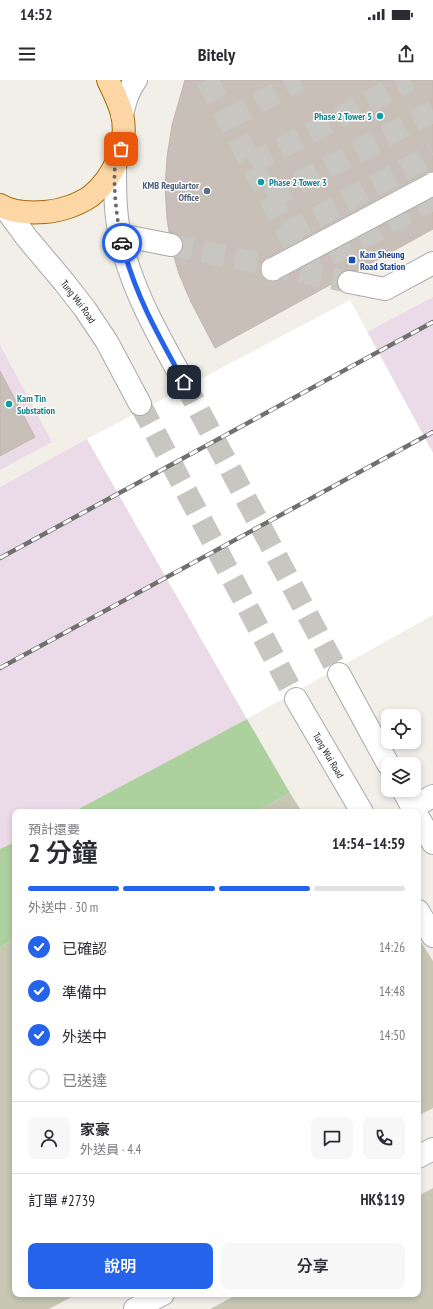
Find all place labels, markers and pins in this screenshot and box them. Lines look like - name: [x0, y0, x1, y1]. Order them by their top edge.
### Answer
- place label: Phase 2 Tower 5: [314, 110, 372, 123]
- marker: Phase 2 Tower 5: [375, 111, 385, 121]
- pin: [104, 132, 138, 166]
- place label: Phase 2 Tower 3: [269, 176, 327, 189]
- marker: Phase 2 Tower 3: [256, 177, 266, 187]
- place label: KMB Regulartor Office: [142, 179, 199, 204]
- marker: KMB Regulartor Office: [202, 186, 212, 196]
- place label: Kam Sheung Road Station: [360, 248, 406, 273]
- marker: Kam Sheung Road Station: [347, 255, 357, 265]
- pin: [167, 365, 201, 399]
- place label: Kam Tin Substation: [17, 392, 55, 417]
- marker: Kam Tin Substation: [4, 399, 14, 409]

